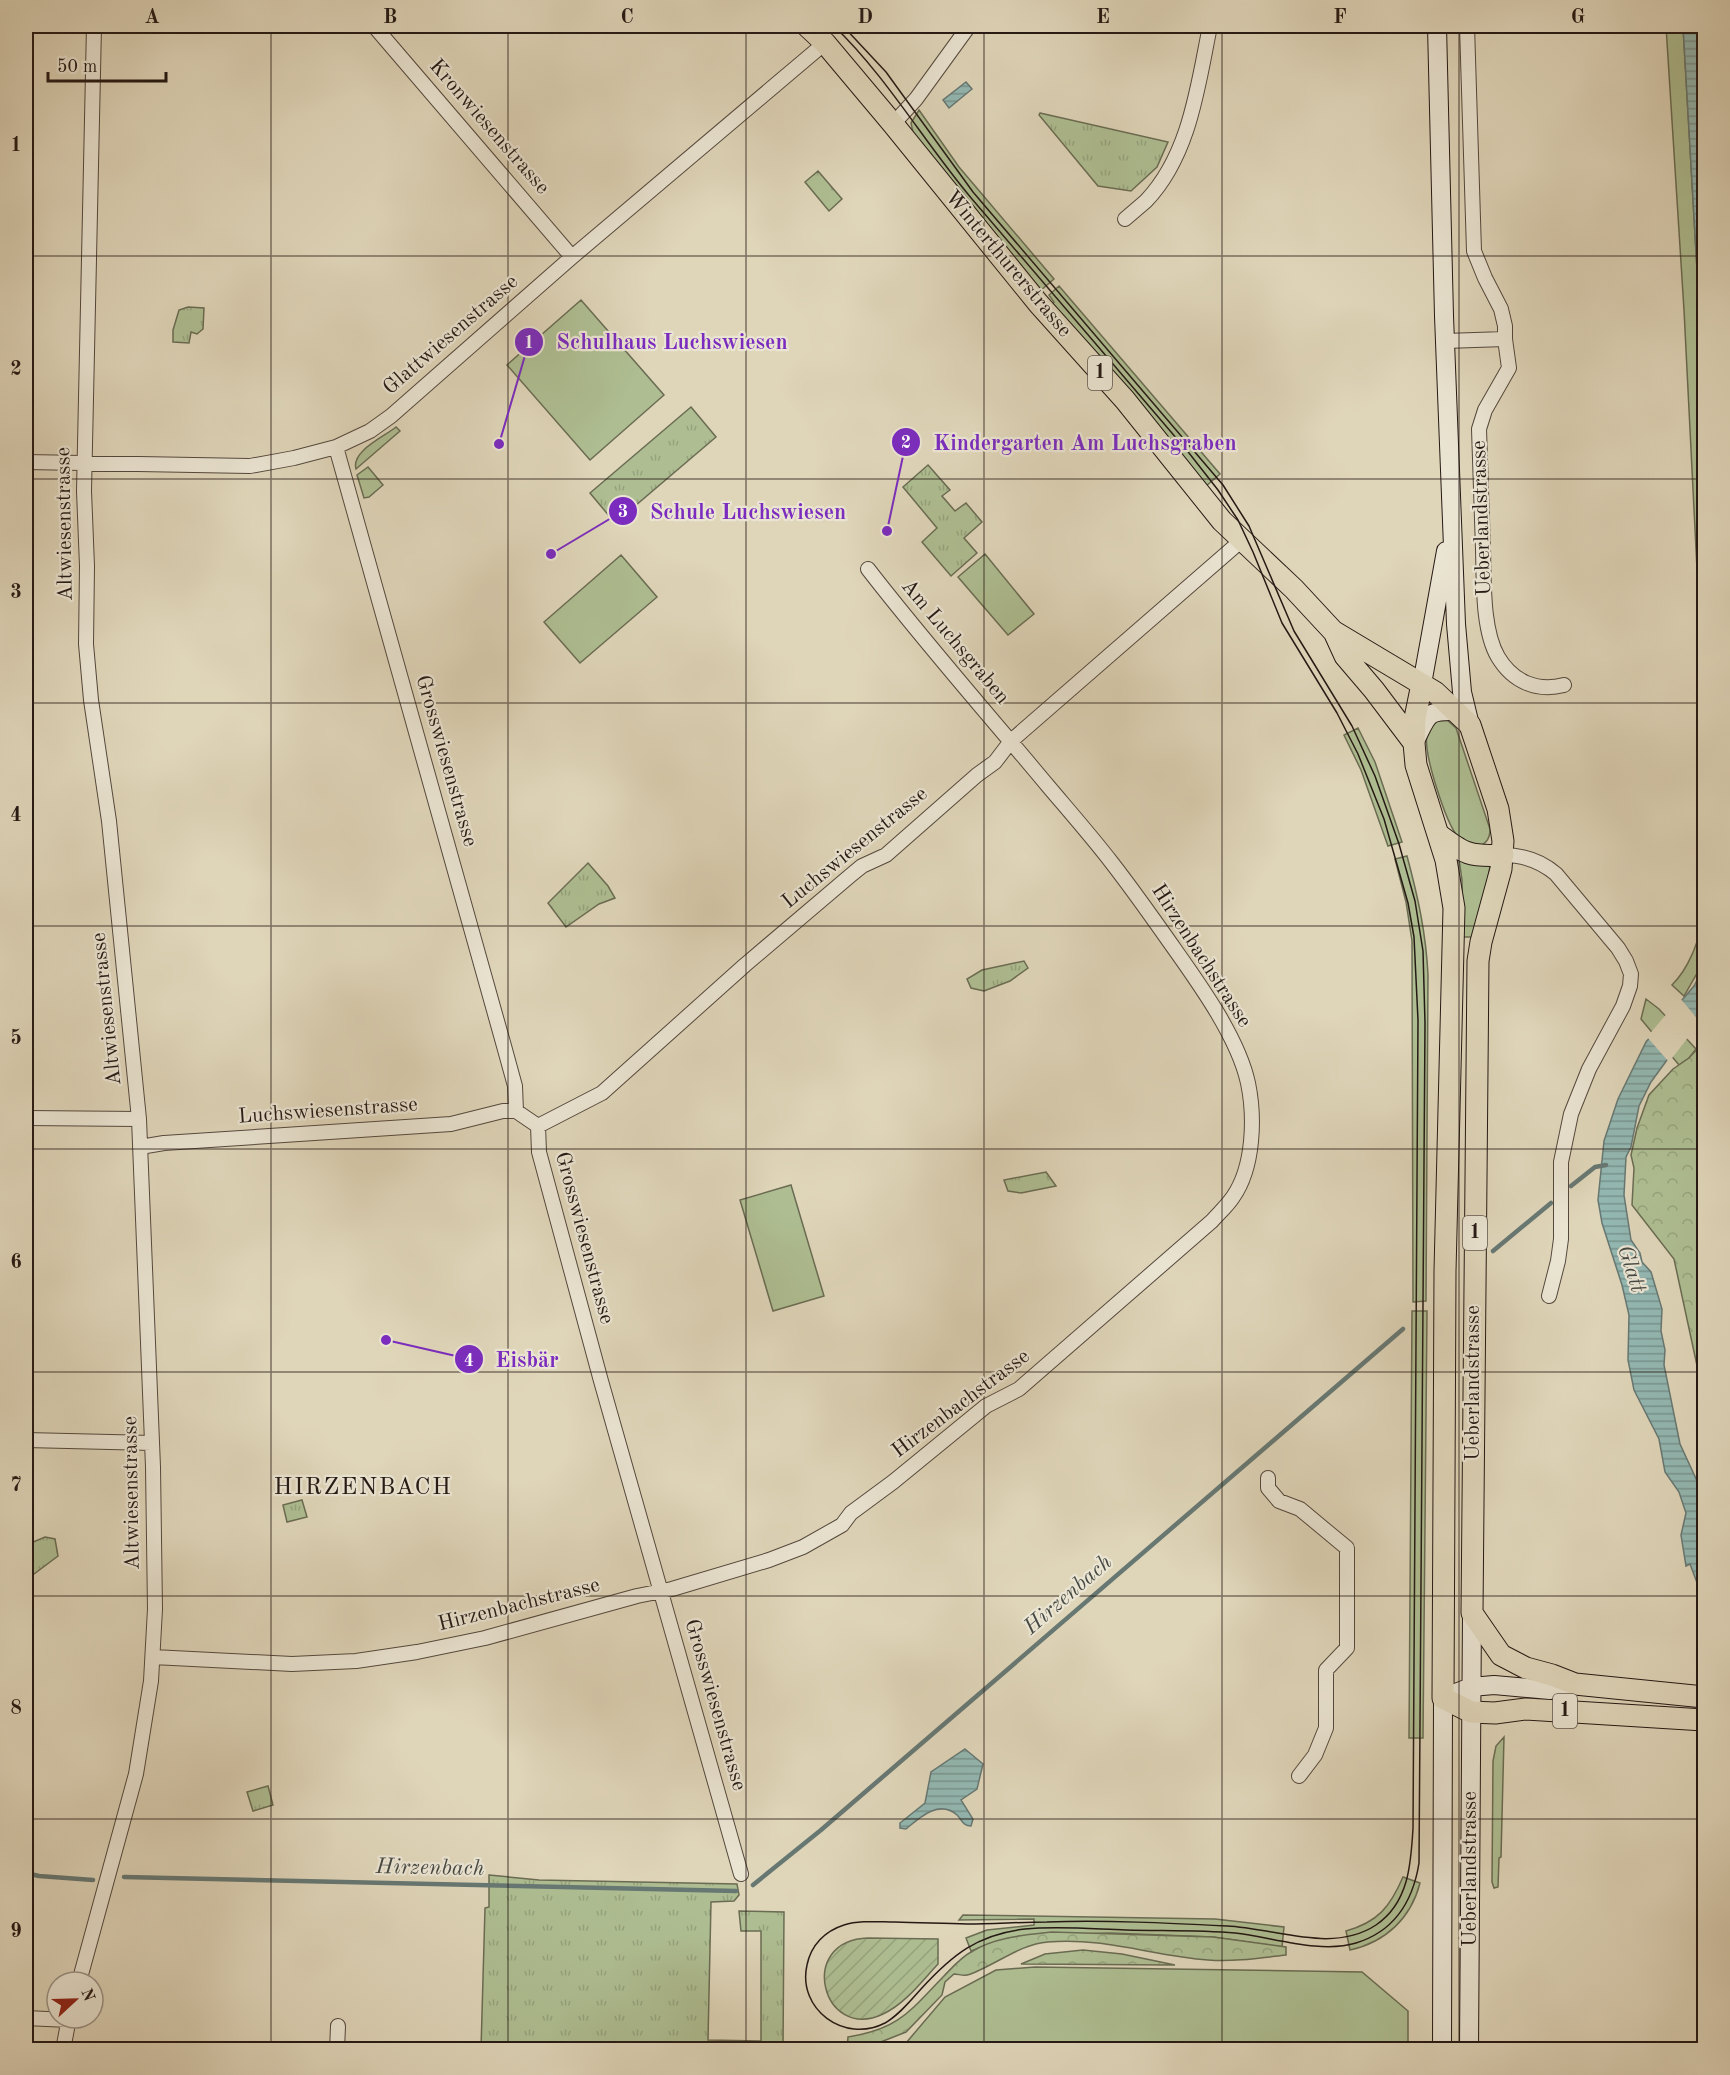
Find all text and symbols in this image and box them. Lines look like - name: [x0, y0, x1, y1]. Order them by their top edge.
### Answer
- text: A: [144, 8, 160, 28]
- text: B: [383, 8, 397, 28]
- text: C: [620, 8, 634, 28]
- text: D: [857, 8, 873, 28]
- text: E: [1096, 8, 1110, 28]
- text: F: [1333, 8, 1347, 28]
- text: G: [1571, 8, 1585, 28]
- scale bar: [48, 45, 166, 83]
- street label: Kronwiesenstrasse: [425, 55, 553, 199]
- text: 50 m: [57, 58, 97, 76]
- text: 1: [10, 136, 22, 156]
- street label: Winterthurerstrasse: [941, 187, 1075, 341]
- street label: Glattwiesenstrasse: [380, 271, 522, 399]
- callout: Schulhaus Luchswiesen: [514, 322, 799, 362]
- text: Schulhaus Luchswiesen: [556, 332, 788, 354]
- text: 1: [524, 334, 534, 352]
- road number: 1: [1088, 356, 1112, 390]
- text: 2: [10, 360, 22, 380]
- callout: Kindergarten Am Luchsgraben: [891, 422, 1248, 462]
- text: Kindergarten Am Luchsgraben: [933, 433, 1237, 455]
- text: 2: [901, 434, 911, 452]
- street label: Ueberlandstrasse: [1469, 440, 1495, 596]
- street label: Altwiesenstrasse: [53, 447, 77, 601]
- callout: Schule Luchswiesen: [608, 491, 858, 531]
- text: Schule Luchswiesen: [650, 502, 846, 524]
- text: 3: [618, 503, 628, 521]
- street label: Am Luchsgraben: [897, 576, 1013, 708]
- text: 3: [10, 583, 22, 603]
- street label: Grosswiesenstrasse: [411, 673, 481, 849]
- street label: Luchswiesenstrasse: [778, 783, 932, 913]
- text: 4: [10, 806, 22, 826]
- street label: Hirzenbachstrasse: [1147, 881, 1255, 1031]
- street label: Altwiesenstrasse: [89, 931, 125, 1087]
- text: 5: [10, 1028, 22, 1049]
- street label: Luchswiesenstrasse: [237, 1094, 419, 1128]
- street label: Grosswiesenstrasse: [551, 1150, 617, 1326]
- road number: 1: [1463, 1216, 1487, 1250]
- water label: Glatt: [1613, 1243, 1649, 1296]
- text: 6: [10, 1253, 22, 1273]
- street label: Ueberlandstrasse: [1463, 1305, 1484, 1461]
- callout: Eisbär: [454, 1339, 571, 1379]
- street label: Hirzenbachstrasse: [888, 1346, 1034, 1462]
- text: Eisbär: [495, 1350, 559, 1372]
- text: 4: [464, 1352, 474, 1370]
- street label: Altwiesenstrasse: [120, 1416, 144, 1570]
- text: 7: [10, 1476, 22, 1496]
- district label: HIRZENBACH: [273, 1476, 453, 1500]
- water label: Hirzenbach: [1019, 1551, 1116, 1640]
- street label: Hirzenbachstrasse: [436, 1575, 602, 1635]
- street label: Grosswiesenstrasse: [680, 1617, 750, 1793]
- road number: 1: [1553, 1694, 1577, 1728]
- text: 8: [10, 1699, 22, 1719]
- street label: Ueberlandstrasse: [1460, 1791, 1481, 1947]
- water label: Hirzenbach: [374, 1856, 485, 1880]
- text: 9: [10, 1922, 22, 1942]
- north arrow: [45, 1970, 105, 2030]
- text: N: [77, 1986, 97, 2005]

